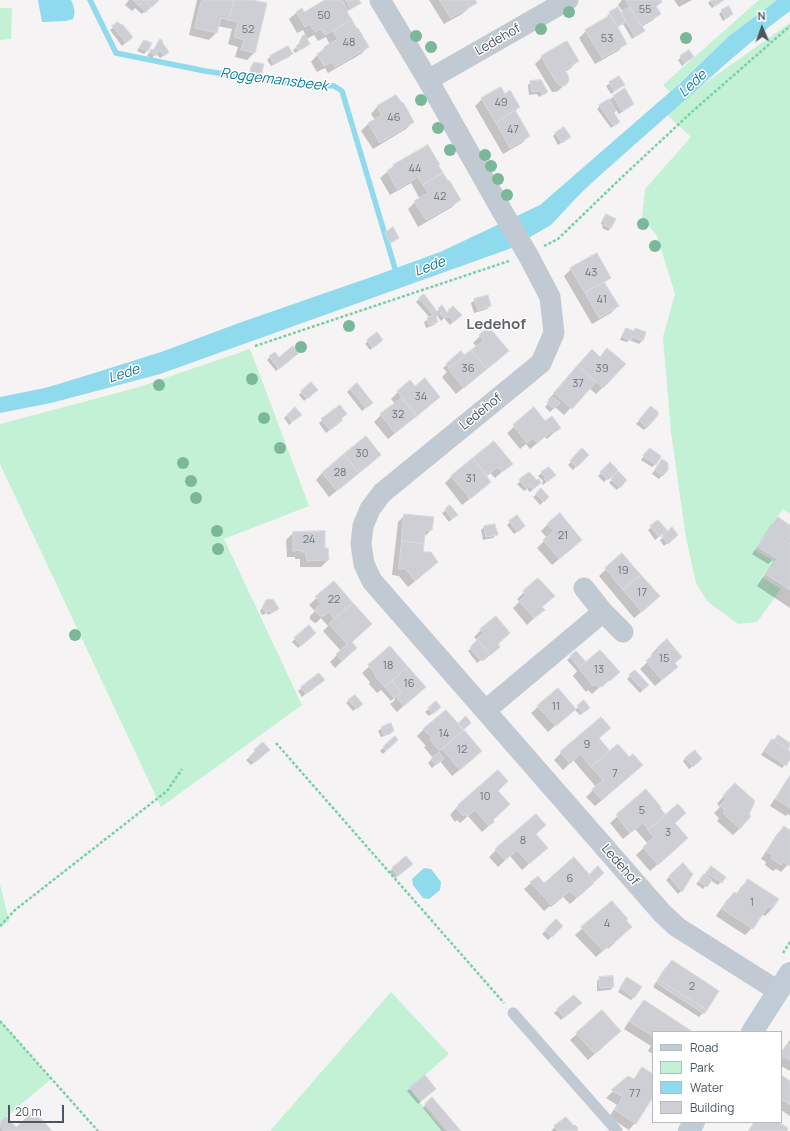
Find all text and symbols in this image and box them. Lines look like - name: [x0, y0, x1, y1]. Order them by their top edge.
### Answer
- house number: 55: [639, 3, 651, 17]
- north arrow: [742, 8, 782, 48]
- text: N: [757, 8, 766, 23]
- house number: 50: [317, 9, 331, 23]
- street label: Ledehof: [473, 21, 523, 59]
- house number: 52: [242, 23, 254, 37]
- house number: 53: [601, 32, 613, 46]
- house number: 48: [343, 36, 355, 50]
- water label: Roggemansbeek: [219, 65, 329, 95]
- water label: Lede: [676, 67, 710, 101]
- house number: 49: [494, 96, 508, 110]
- house number: 46: [387, 111, 401, 125]
- house number: 47: [507, 123, 519, 137]
- house number: 44: [408, 162, 422, 176]
- house number: 42: [434, 190, 446, 204]
- water label: Lede: [412, 253, 448, 281]
- house number: 43: [585, 266, 597, 280]
- house number: 41: [597, 293, 607, 307]
- district label: Ledehof: [466, 316, 526, 334]
- water label: Lede: [106, 361, 142, 387]
- house number: 36: [462, 362, 474, 376]
- house number: 39: [596, 362, 608, 376]
- house number: 37: [572, 377, 584, 391]
- house number: 34: [415, 390, 427, 404]
- street label: Ledehof: [457, 390, 505, 434]
- house number: 32: [392, 408, 404, 422]
- house number: 30: [356, 447, 368, 461]
- house number: 28: [334, 466, 346, 480]
- house number: 31: [466, 472, 476, 486]
- house number: 21: [558, 529, 568, 543]
- house number: 24: [303, 533, 315, 547]
- house number: 19: [617, 564, 629, 578]
- house number: 17: [637, 586, 647, 600]
- house number: 22: [328, 593, 340, 607]
- house number: 15: [659, 652, 669, 666]
- house number: 18: [383, 659, 393, 673]
- house number: 13: [594, 663, 604, 677]
- house number: 16: [403, 677, 415, 691]
- house number: 11: [552, 700, 560, 714]
- house number: 14: [439, 727, 449, 741]
- house number: 9: [584, 738, 590, 752]
- house number: 12: [457, 743, 467, 757]
- house number: 7: [612, 767, 618, 781]
- house number: 10: [480, 790, 490, 804]
- house number: 5: [639, 804, 645, 818]
- house number: 3: [665, 826, 671, 840]
- house number: 8: [520, 834, 526, 848]
- street label: Ledehof: [598, 841, 642, 889]
- house number: 6: [567, 872, 573, 886]
- house number: 1: [750, 896, 754, 910]
- house number: 4: [604, 917, 610, 931]
- house number: 2: [689, 980, 695, 994]
- legend: [652, 1031, 782, 1123]
- text: Road: [690, 1039, 718, 1056]
- text: Park: [690, 1059, 714, 1076]
- text: Water: [690, 1079, 723, 1096]
- house number: 77: [629, 1087, 641, 1101]
- scale bar: [10, 1097, 66, 1123]
- text: Building: [690, 1099, 734, 1116]
- text: 20 m: [15, 1103, 42, 1120]

